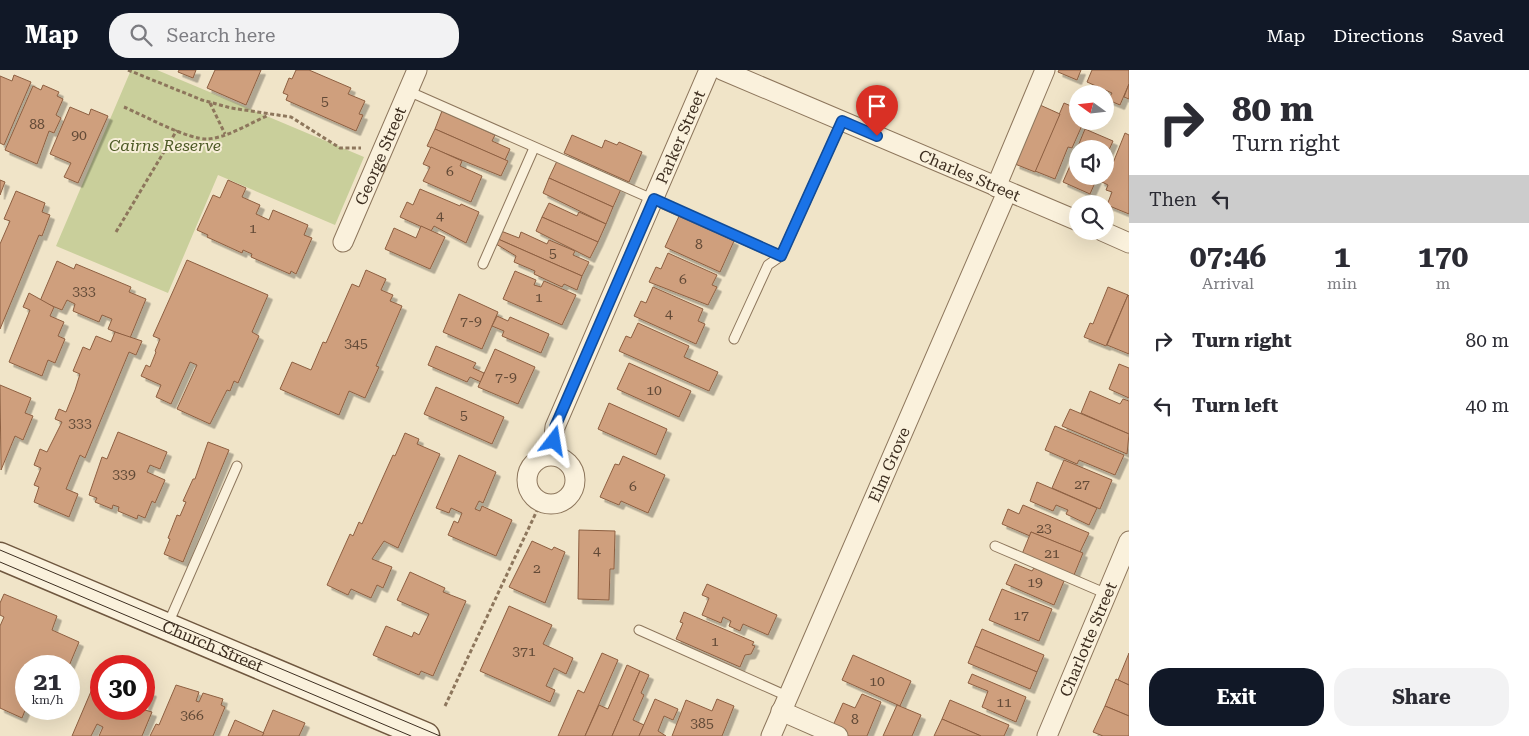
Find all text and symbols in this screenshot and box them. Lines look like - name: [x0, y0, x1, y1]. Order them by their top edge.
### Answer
- search box: [109, 13, 459, 58]
- text: Map: [25, 21, 79, 49]
- icon: search: [127, 21, 155, 49]
- text: Search here: [167, 24, 275, 47]
- text: Map: [1267, 25, 1305, 46]
- text: Directions: [1333, 25, 1424, 46]
- text: Saved: [1452, 25, 1504, 46]
- pin: [856, 85, 898, 136]
- north arrow: [1069, 85, 1114, 130]
- map controls: [1069, 85, 1114, 240]
- street label: Parker Street: [652, 87, 709, 187]
- text: 80 m: [1232, 89, 1314, 130]
- icon: right: [1149, 90, 1214, 155]
- icon: arrive: [863, 92, 891, 120]
- house number: 5: [321, 93, 329, 109]
- street label: George Street: [351, 104, 410, 208]
- house number: 88: [29, 116, 45, 132]
- house number: 90: [71, 127, 87, 143]
- text: Turn right: [1232, 131, 1340, 156]
- park label: Cairns Reserve: [109, 136, 221, 155]
- button: sound: [1069, 140, 1114, 185]
- street label: Charles Street: [916, 146, 1023, 205]
- house number: 6: [446, 163, 454, 179]
- icon: left: [1207, 185, 1235, 213]
- text: Then: [1149, 188, 1197, 211]
- button: search: [1069, 195, 1114, 240]
- house number: 4: [436, 207, 444, 223]
- house number: 1: [249, 220, 257, 236]
- house number: 8: [695, 236, 703, 252]
- text: 07:46: [1190, 239, 1266, 274]
- text: 1: [1334, 239, 1350, 274]
- text: 170: [1418, 239, 1468, 274]
- house number: 5: [549, 245, 557, 261]
- house number: 6: [679, 271, 687, 287]
- text: Arrival: [1202, 274, 1254, 293]
- text: min: [1327, 274, 1357, 293]
- text: m: [1436, 274, 1450, 293]
- house number: 333: [72, 283, 96, 299]
- house number: 1: [535, 289, 543, 305]
- house number: 4: [665, 305, 673, 321]
- house number: 7-9: [460, 313, 482, 329]
- icon: right: [1149, 327, 1177, 355]
- text: Turn right: [1192, 329, 1292, 352]
- text: 80 m: [1466, 329, 1509, 352]
- house number: 345: [344, 335, 368, 351]
- house number: 7-9: [495, 369, 517, 385]
- house number: 10: [646, 382, 662, 398]
- icon: left: [1149, 392, 1177, 420]
- text: Turn left: [1192, 394, 1278, 417]
- text: 40 m: [1466, 394, 1509, 417]
- house number: 5: [460, 407, 468, 423]
- position arrow: [527, 414, 579, 466]
- house number: 333: [68, 415, 92, 431]
- street label: Elm Grove: [865, 424, 914, 505]
- house number: 339: [112, 466, 136, 482]
- house number: 27: [1074, 476, 1090, 492]
- house number: 6: [629, 478, 637, 494]
- house number: 23: [1036, 520, 1052, 536]
- house number: 4: [593, 542, 601, 558]
- house number: 21: [1044, 545, 1060, 561]
- house number: 2: [533, 560, 541, 576]
- house number: 19: [1027, 574, 1043, 590]
- street label: Charlotte Street: [1056, 579, 1121, 700]
- house number: 17: [1013, 607, 1029, 623]
- street label: Church Street: [159, 617, 266, 676]
- house number: 1: [711, 633, 719, 649]
- house number: 371: [512, 643, 536, 659]
- speed limit sign: 30: [90, 655, 155, 720]
- text: 21: [33, 667, 62, 696]
- button: Exit: [1149, 668, 1324, 726]
- button: Share: [1334, 668, 1509, 726]
- house number: 10: [869, 673, 885, 689]
- text: km/h: [31, 693, 64, 707]
- house number: 11: [996, 694, 1012, 710]
- house number: 366: [180, 707, 204, 723]
- house number: 8: [851, 711, 859, 727]
- house number: 385: [690, 715, 714, 731]

